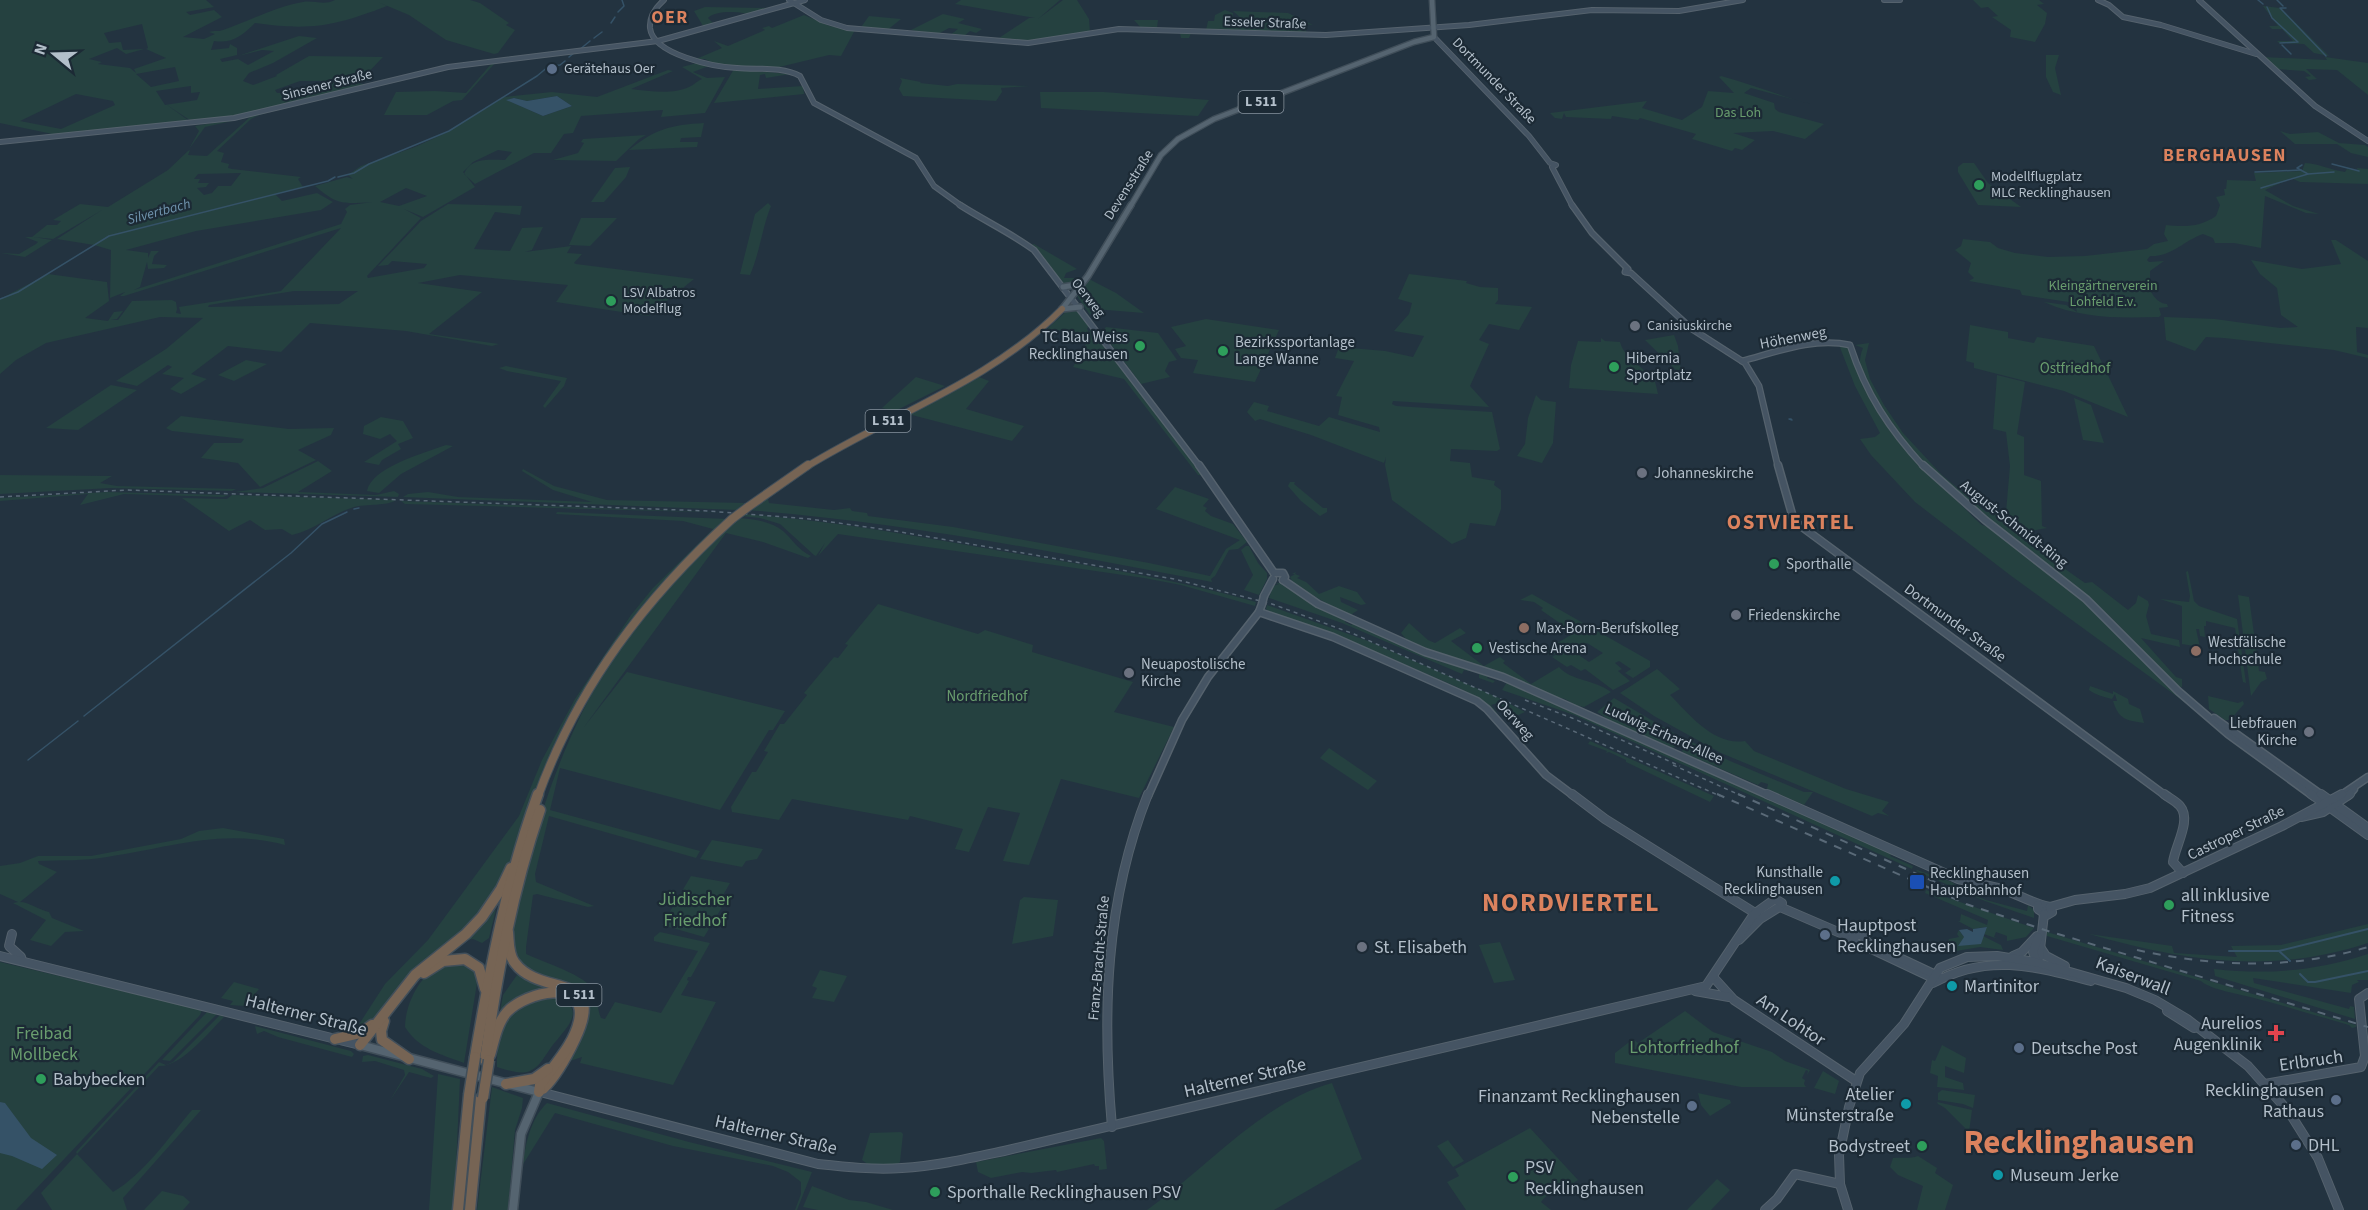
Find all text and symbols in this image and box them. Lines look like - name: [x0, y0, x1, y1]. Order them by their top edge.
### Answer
- district label: OER: [651, 5, 689, 30]
- street label: Esseler Straße: [1223, 12, 1307, 34]
- north arrow: [24, 24, 84, 84]
- street label: Dortmunder Straße: [1447, 33, 1541, 129]
- text: N: [29, 41, 53, 58]
- place label: Gerätehaus Oer: [564, 59, 655, 79]
- marker: Gerätehaus Oer: [545, 62, 559, 76]
- street label: Sinsener Straße: [280, 64, 374, 106]
- road number: L 511: [1238, 91, 1284, 113]
- park label: Das Loh: [1715, 103, 1761, 123]
- district label: BERGHAUSEN: [2163, 143, 2287, 168]
- street label: Devensstraße: [1099, 146, 1159, 224]
- place label: Modellflugplatz MLC Recklinghausen: [1991, 167, 2111, 203]
- marker: Modellflugplatz MLC Recklinghausen: [1972, 178, 1986, 192]
- water label: Silvertbach: [125, 194, 193, 230]
- street label: Oerweg: [1066, 274, 1110, 322]
- park label: Kleingärtnerverein Lohfeld E.v.: [2048, 276, 2158, 312]
- place label: LSV Albatros Modelflug: [623, 283, 696, 319]
- marker: LSV Albatros Modelflug: [604, 294, 618, 308]
- place label: Canisiuskirche: [1647, 316, 1732, 336]
- marker: Canisiuskirche: [1628, 319, 1642, 333]
- street label: Höhenweg: [1758, 321, 1828, 355]
- place label: TC Blau Weiss Recklinghausen: [1029, 327, 1128, 365]
- place label: Bezirkssportanlage Lange Wanne: [1235, 332, 1355, 370]
- marker: TC Blau Weiss Recklinghausen: [1133, 339, 1147, 353]
- marker: Bezirkssportanlage Lange Wanne: [1216, 344, 1230, 358]
- place label: Hibernia Sportplatz: [1626, 348, 1692, 386]
- park label: Ostfriedhof: [2040, 358, 2111, 379]
- marker: Hibernia Sportplatz: [1607, 360, 1621, 374]
- road number: L 511: [866, 410, 910, 432]
- place label: Johanneskirche: [1654, 463, 1754, 484]
- marker: Johanneskirche: [1635, 466, 1649, 480]
- street label: August-Schmidt-Ring: [1956, 475, 2073, 573]
- district label: OSTVIERTEL: [1727, 507, 1855, 537]
- place label: Sporthalle: [1786, 554, 1852, 575]
- marker: Sporthalle: [1767, 557, 1781, 571]
- street label: Dortmunder Straße: [1900, 579, 2010, 667]
- place label: Friedenskirche: [1748, 605, 1840, 626]
- marker: Friedenskirche: [1729, 608, 1743, 622]
- place label: Max-Born-Berufskolleg: [1536, 618, 1679, 639]
- marker: Max-Born-Berufskolleg: [1517, 621, 1531, 635]
- place label: Westfälische Hochschule: [2208, 632, 2286, 670]
- place label: Vestische Arena: [1489, 638, 1587, 659]
- marker: Vestische Arena: [1470, 641, 1484, 655]
- marker: Westfälische Hochschule: [2189, 644, 2203, 658]
- place label: Neuapostolische Kirche: [1141, 654, 1246, 692]
- marker: Neuapostolische Kirche: [1122, 666, 1136, 680]
- park label: Nordfriedhof: [947, 686, 1028, 707]
- street label: Oerweg: [1491, 695, 1539, 745]
- street label: Ludwig-Erhard-Allee: [1601, 698, 1727, 770]
- place label: Liebfrauen Kirche: [2230, 713, 2297, 751]
- marker: Liebfrauen Kirche: [2302, 725, 2316, 739]
- street label: Castroper Straße: [2184, 800, 2288, 866]
- place label: Kunsthalle Recklinghausen: [1724, 862, 1823, 900]
- place label: Recklinghausen Hauptbahnhof: [1930, 863, 2029, 901]
- marker: Recklinghausen Hauptbahnhof: [1908, 873, 1926, 891]
- marker: Kunsthalle Recklinghausen: [1828, 874, 1842, 888]
- place label: all inklusive Fitness: [2181, 883, 2270, 929]
- district label: NORDVIERTEL: [1482, 884, 1660, 921]
- park label: Jüdischer Friedhof: [658, 887, 733, 933]
- street label: Franz-Bracht-Straße: [1083, 895, 1115, 1021]
- marker: all inklusive Fitness: [2162, 898, 2176, 912]
- place label: Hauptpost Recklinghausen: [1837, 913, 1956, 959]
- marker: Hauptpost Recklinghausen: [1818, 928, 1832, 942]
- place label: St. Elisabeth: [1374, 935, 1467, 960]
- marker: St. Elisabeth: [1355, 940, 1369, 954]
- street label: Kaiserwall: [2092, 950, 2174, 1002]
- place label: Martinitor: [1964, 974, 2040, 999]
- marker: Martinitor: [1945, 979, 1959, 993]
- road number: L 511: [556, 984, 602, 1006]
- street label: Halterner Straße: [243, 988, 369, 1042]
- street label: Am Lohtor: [1752, 988, 1831, 1053]
- place label: Aurelios Augenklinik: [2174, 1011, 2262, 1057]
- park label: Freibad Mollbeck: [10, 1021, 78, 1067]
- marker: Aurelios Augenklinik: [2267, 1024, 2285, 1042]
- park label: Lohtorfriedhof: [1629, 1035, 1740, 1060]
- place label: Deutsche Post: [2031, 1036, 2138, 1061]
- marker: Deutsche Post: [2012, 1041, 2026, 1055]
- street label: Erlbruch: [2277, 1044, 2345, 1078]
- street label: Halterner Straße: [1182, 1052, 1309, 1104]
- place label: Babybecken: [53, 1067, 145, 1092]
- marker: Babybecken: [34, 1072, 48, 1086]
- place label: Recklinghausen Rathaus: [2205, 1078, 2324, 1124]
- place label: Atelier Münsterstraße: [1786, 1082, 1895, 1128]
- place label: Finanzamt Recklinghausen Nebenstelle: [1478, 1084, 1680, 1130]
- marker: Recklinghausen Rathaus: [2329, 1093, 2343, 1107]
- marker: Atelier Münsterstraße: [1899, 1097, 1913, 1111]
- marker: Finanzamt Recklinghausen Nebenstelle: [1685, 1099, 1699, 1113]
- street label: Halterner Straße: [713, 1109, 840, 1161]
- district label: Recklinghausen: [1963, 1119, 2195, 1166]
- place label: DHL: [2308, 1133, 2340, 1158]
- place label: Bodystreet: [1828, 1134, 1910, 1159]
- marker: DHL: [2289, 1138, 2303, 1152]
- marker: Bodystreet: [1915, 1139, 1929, 1153]
- place label: PSV Recklinghausen: [1525, 1155, 1644, 1201]
- place label: Museum Jerke: [2010, 1163, 2119, 1188]
- marker: Museum Jerke: [1991, 1168, 2005, 1182]
- marker: PSV Recklinghausen: [1506, 1170, 1520, 1184]
- place label: Sporthalle Recklinghausen PSV: [947, 1180, 1181, 1205]
- marker: Sporthalle Recklinghausen PSV: [928, 1185, 942, 1199]

